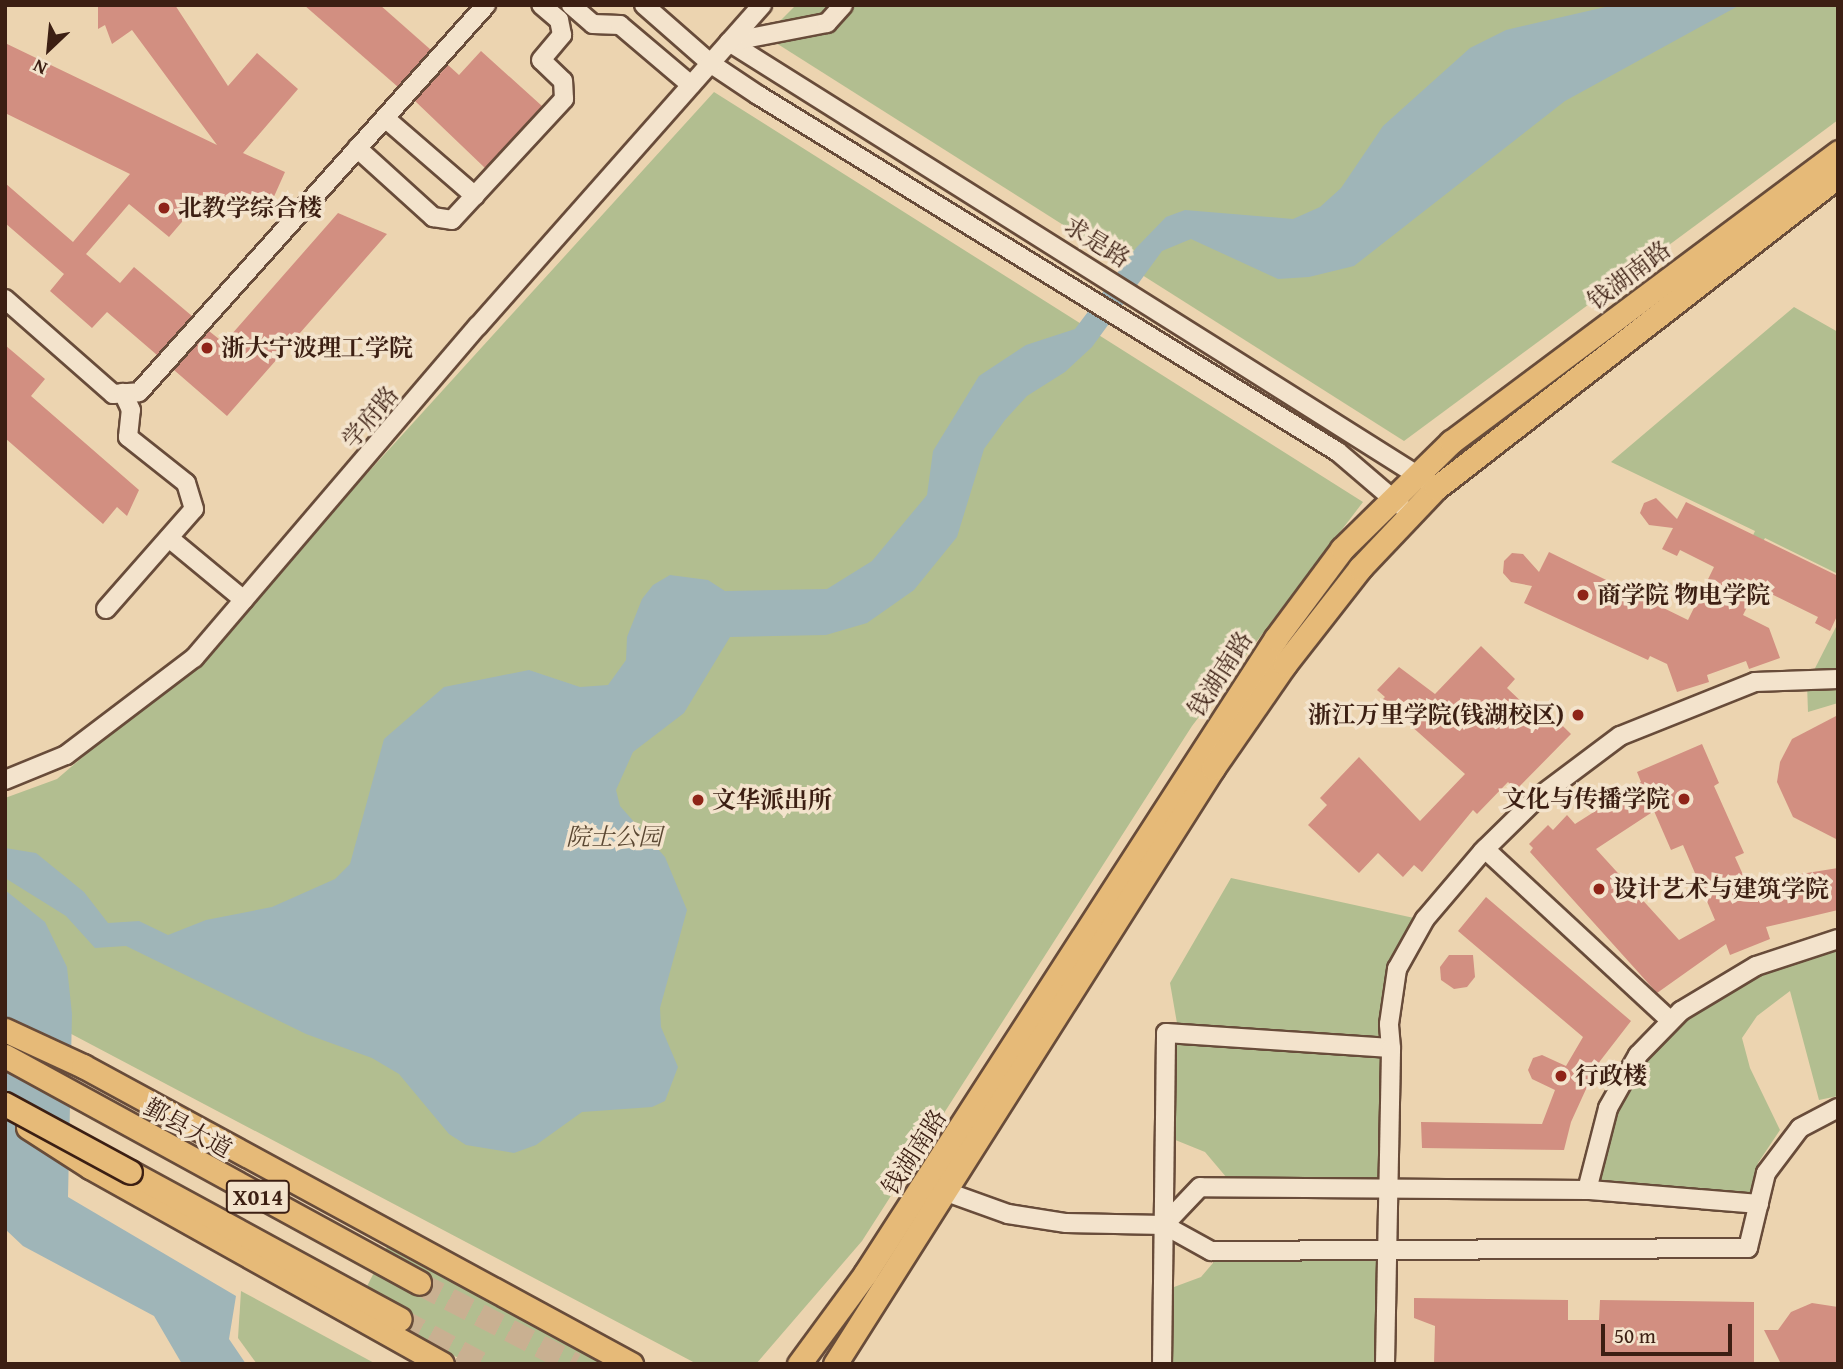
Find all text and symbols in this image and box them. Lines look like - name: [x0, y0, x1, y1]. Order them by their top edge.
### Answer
- north arrow: [14, 14, 84, 84]
- text: N: [28, 53, 52, 83]
- place label: 北教学综合楼: [178, 194, 322, 222]
- marker: 北教学综合楼: [156, 200, 172, 216]
- street label: 求是路: [1059, 211, 1135, 273]
- street label: 钱湖南路: [1582, 235, 1676, 315]
- place label: 浙大宁波理工学院: [221, 334, 413, 362]
- marker: 浙大宁波理工学院: [199, 340, 215, 356]
- street label: 学府路: [336, 380, 404, 454]
- place label: 商学院 物电学院: [1597, 581, 1770, 609]
- marker: 商学院 物电学院: [1575, 587, 1591, 603]
- street label: 钱湖南路: [1182, 626, 1258, 722]
- place label: 浙江万里学院(钱湖校区): [1308, 701, 1564, 729]
- marker: 浙江万里学院(钱湖校区): [1570, 707, 1586, 723]
- place label: 文化与传播学院: [1502, 785, 1670, 813]
- place label: 文华派出所: [712, 786, 832, 814]
- marker: 文化与传播学院: [1676, 791, 1692, 807]
- marker: 文华派出所: [690, 792, 706, 808]
- park label: 院士公园: [566, 823, 662, 851]
- place label: 设计艺术与建筑学院: [1613, 875, 1829, 903]
- marker: 设计艺术与建筑学院: [1591, 881, 1607, 897]
- place label: 行政楼: [1575, 1062, 1647, 1090]
- marker: 行政楼: [1553, 1068, 1569, 1084]
- street label: 鄞县大道: [139, 1092, 237, 1164]
- street label: 钱湖南路: [876, 1104, 952, 1200]
- road number: X014: [225, 1178, 291, 1216]
- scale bar: [1605, 1310, 1736, 1354]
- text: 50 m: [1614, 1320, 1656, 1351]

